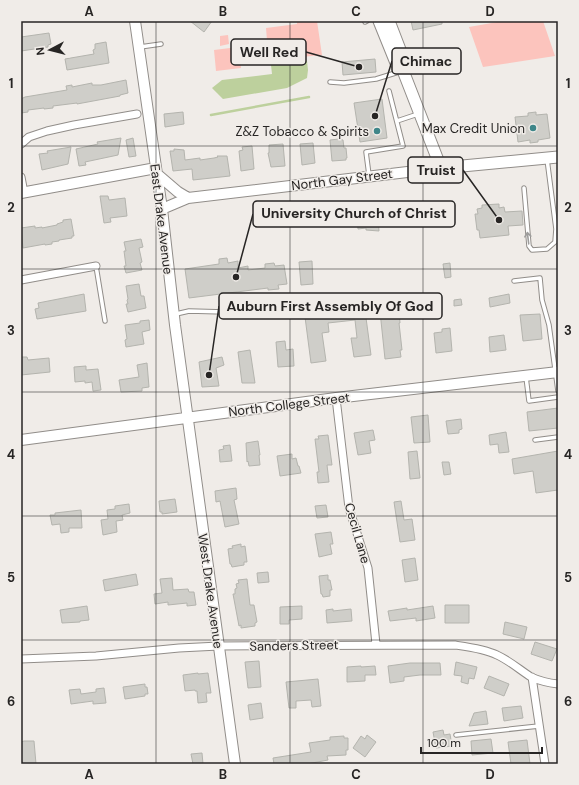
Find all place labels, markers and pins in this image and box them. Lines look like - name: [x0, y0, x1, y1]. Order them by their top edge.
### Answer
- callout: Well Red: [231, 39, 306, 65]
- callout: Chimac: [392, 48, 461, 74]
- place label: Max Credit Union: [422, 120, 525, 137]
- place label: Z&Z Tobacco & Spirits: [236, 123, 369, 140]
- marker: Max Credit Union: [528, 123, 538, 133]
- marker: Z&Z Tobacco & Spirits: [372, 126, 382, 136]
- callout: Truist: [408, 157, 463, 183]
- callout: University Church of Christ: [253, 201, 455, 227]
- callout: Auburn First Assembly Of God: [219, 293, 442, 319]

